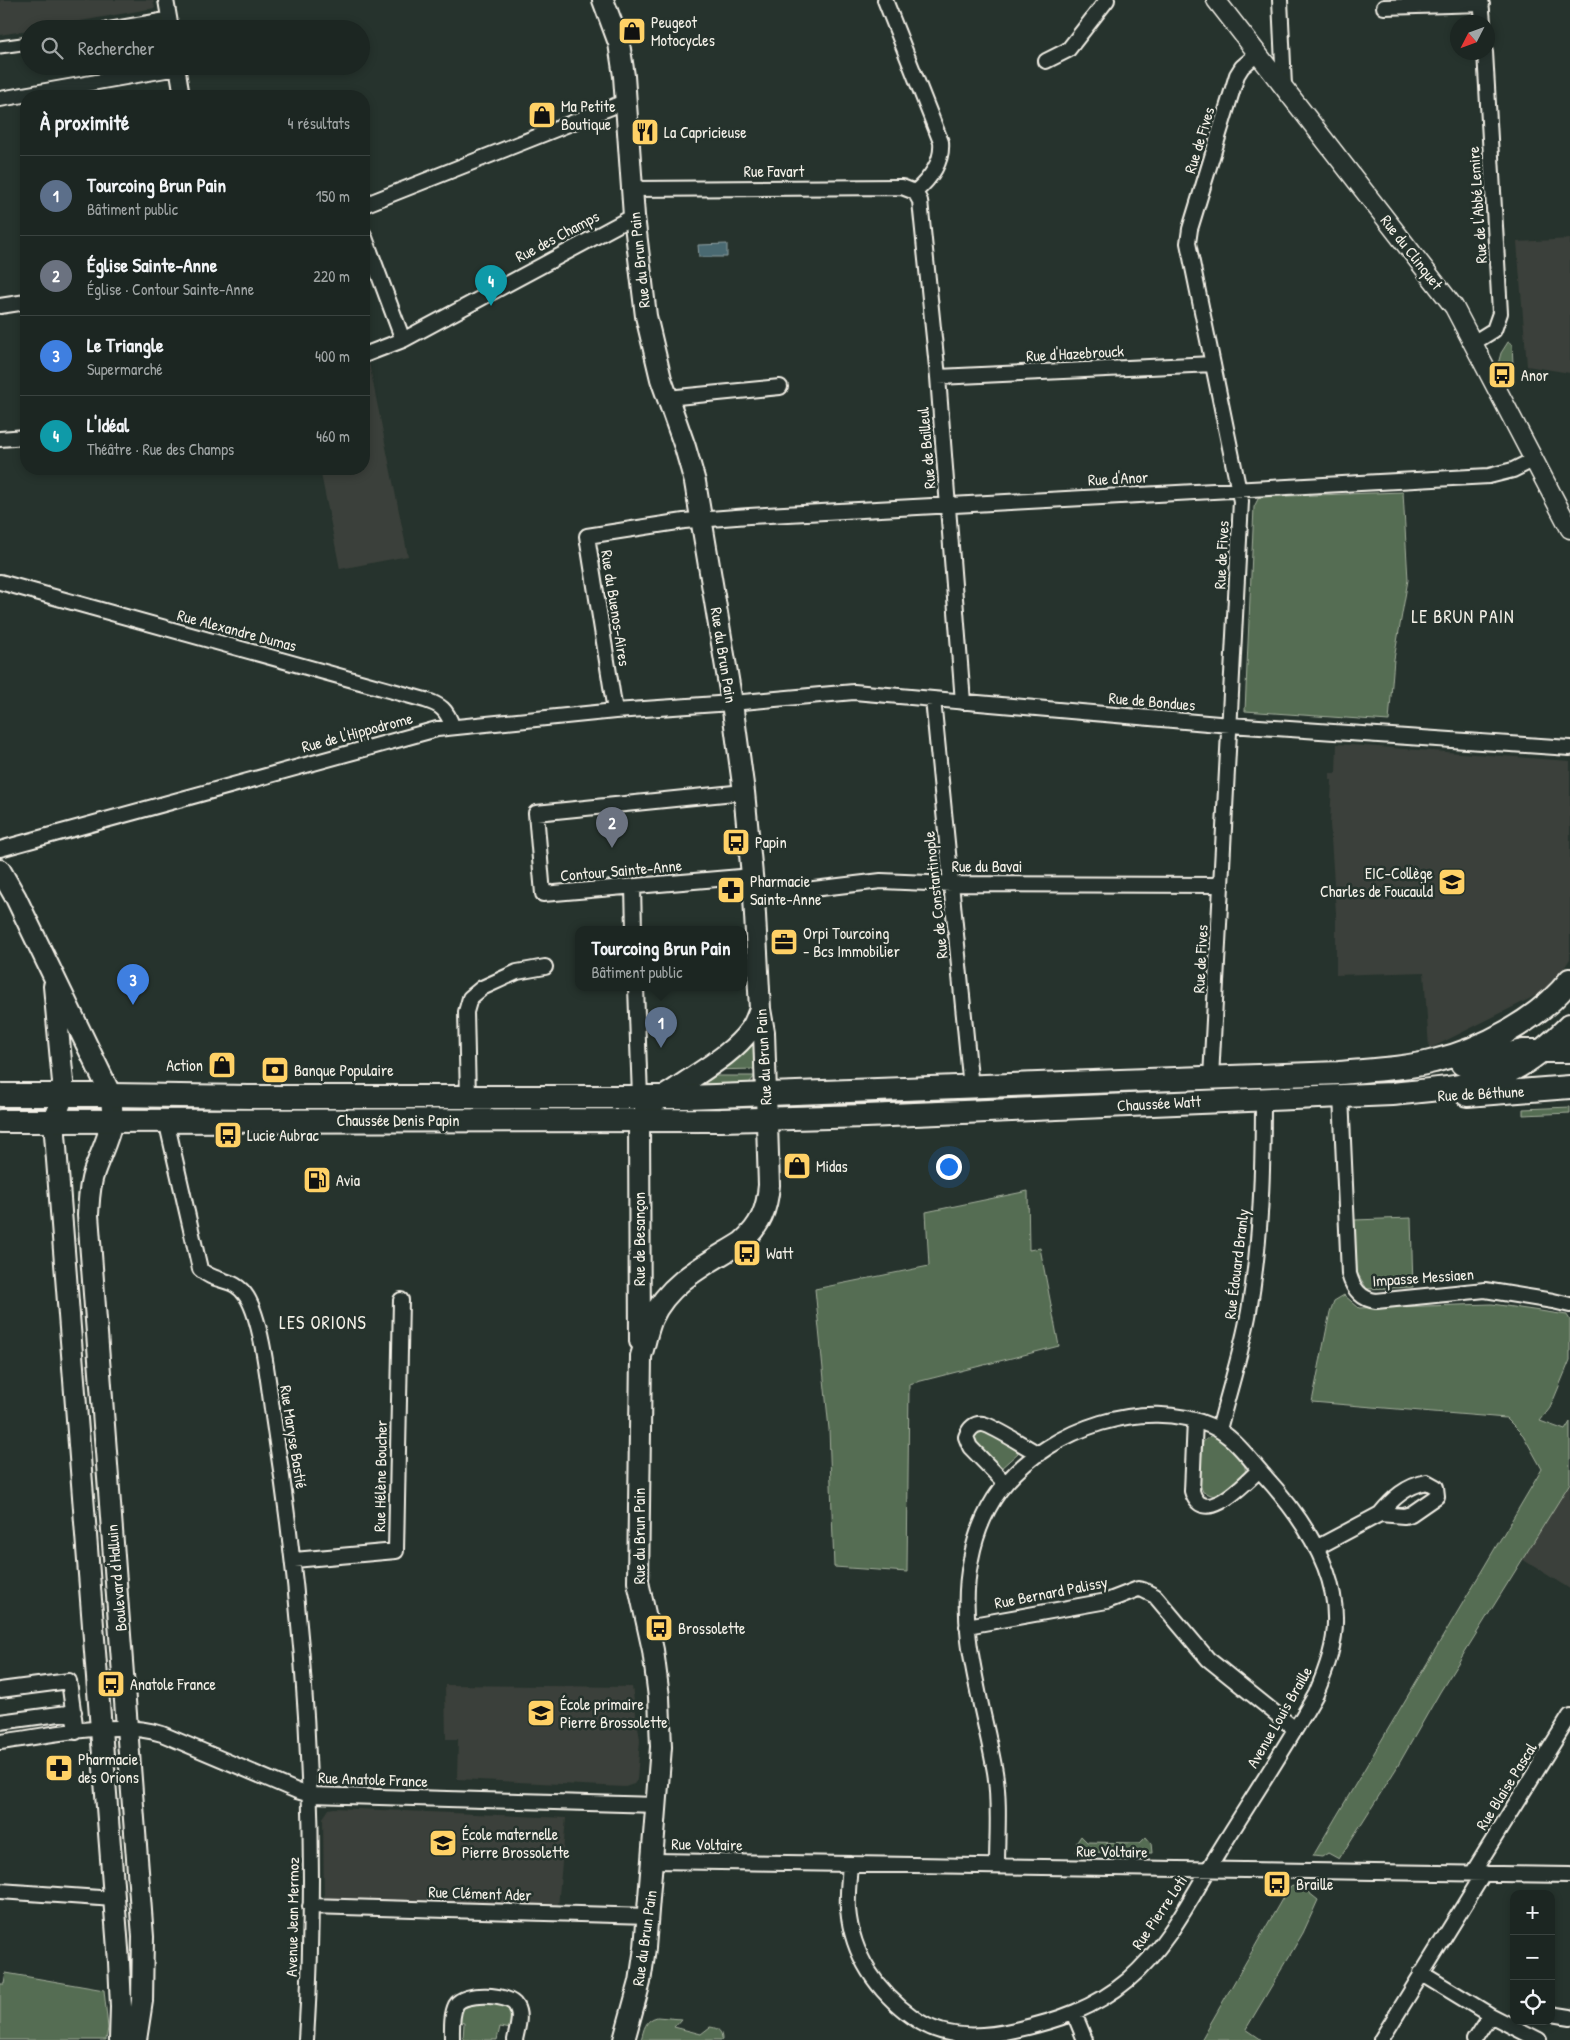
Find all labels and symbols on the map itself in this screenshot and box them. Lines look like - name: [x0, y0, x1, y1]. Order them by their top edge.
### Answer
- place label: Peugeot Motocycles: [651, 11, 715, 51]
- north arrow: [1450, 15, 1495, 60]
- shop icon: Peugeot Motocycles: [617, 16, 647, 46]
- place label: Ma Petite Boutique: [561, 95, 616, 135]
- shop icon: Ma Petite Boutique: [527, 100, 557, 130]
- street label: Rue de Fives: [1178, 104, 1220, 176]
- restaurant icon: La Capricieuse: [630, 117, 660, 147]
- place label: La Capricieuse: [664, 121, 747, 143]
- street label: Rue de l'Abbé Lemire: [1462, 145, 1492, 264]
- street label: Rue Favart: [744, 160, 805, 182]
- street label: Rue des Champs: [511, 205, 603, 267]
- street label: Rue du Clinquet: [1376, 210, 1449, 294]
- street label: Rue du Brun Pain: [623, 211, 655, 309]
- pin: 4: [475, 265, 507, 306]
- street label: Rue d'Hazebrouck: [1025, 339, 1125, 367]
- bus stop icon: Anor: [1487, 360, 1517, 390]
- place label: Anor: [1521, 364, 1549, 386]
- street label: Rue de Bailleul: [911, 406, 941, 490]
- street label: Rue d'Anor: [1087, 465, 1149, 491]
- street label: Rue de Fives: [1208, 520, 1234, 590]
- street label: Rue du Buenos-Aires: [596, 548, 636, 668]
- street label: Rue Alexandre Dumas: [175, 604, 299, 656]
- district label: LE BRUN PAIN: [1412, 604, 1514, 629]
- street label: Rue du Brun Pain: [706, 606, 742, 704]
- street label: Rue de Bondues: [1108, 686, 1196, 716]
- street label: Rue de l'Hippodrome: [299, 706, 416, 757]
- pin: 2: [596, 807, 628, 848]
- bus stop icon: Papin: [721, 827, 751, 857]
- street label: Rue de Constantinople: [917, 830, 953, 960]
- place label: Papin: [755, 831, 787, 853]
- street label: Contour Sainte-Anne: [559, 854, 683, 886]
- street label: Rue du Bavai: [952, 855, 1022, 877]
- place label: EIC-Collège Charles de Foucauld: [1320, 862, 1434, 902]
- school or university icon: EIC-Collège Charles de Foucauld: [1437, 867, 1467, 897]
- place label: Pharmacie Sainte-Anne: [750, 870, 822, 910]
- pharmacy icon: Pharmacie Sainte-Anne: [716, 875, 746, 905]
- place label: Orpi Tourcoing - Bcs Immobilier: [803, 922, 900, 962]
- street label: Rue de Fives: [1187, 924, 1213, 994]
- office icon: Orpi Tourcoing - Bcs Immobilier: [769, 927, 799, 957]
- pin: 3: [117, 964, 149, 1005]
- pin: 1: [645, 1007, 677, 1048]
- street label: Rue du Brun Pain: [749, 1008, 777, 1106]
- shop icon: Action: [207, 1050, 237, 1080]
- place label: Action: [166, 1054, 203, 1076]
- bank icon: Banque Populaire: [260, 1055, 290, 1085]
- place label: Banque Populaire: [294, 1059, 394, 1081]
- street label: Rue de Béthune: [1437, 1080, 1525, 1106]
- street label: Chaussée Watt: [1116, 1090, 1202, 1116]
- street label: Chaussée Denis Papin: [336, 1109, 460, 1131]
- bus stop icon: Lucie Aubrac: [213, 1120, 243, 1150]
- place label: Lucie Aubrac: [247, 1124, 319, 1146]
- shop icon: Midas: [782, 1151, 812, 1181]
- your location: [936, 1154, 962, 1180]
- place label: Midas: [816, 1155, 848, 1177]
- fuel station icon: Avia: [302, 1165, 332, 1195]
- place label: Avia: [336, 1169, 360, 1191]
- street label: Rue de Besançon: [628, 1192, 650, 1286]
- street label: Rue Édouard Branly: [1218, 1207, 1254, 1320]
- bus stop icon: Watt: [732, 1238, 762, 1268]
- place label: Watt: [766, 1242, 794, 1264]
- street label: Impasse Messiaen: [1371, 1262, 1475, 1292]
- district label: LES ORIONS: [279, 1310, 367, 1335]
- street label: Rue Maryse Bastié: [275, 1384, 313, 1491]
- street label: Rue Hélène Boucher: [368, 1420, 392, 1532]
- street label: Rue du Brun Pain: [628, 1488, 650, 1584]
- street label: Boulevard d'Halluin: [100, 1524, 132, 1632]
- street label: Rue Bernard Palissy: [993, 1570, 1110, 1614]
- bus stop icon: Brossolette: [644, 1613, 674, 1643]
- place label: Brossolette: [678, 1617, 746, 1639]
- street label: Avenue Louis Braille: [1241, 1662, 1317, 1772]
- bus stop icon: Anatole France: [96, 1669, 126, 1699]
- place label: Anatole France: [130, 1673, 216, 1695]
- place label: École primaire Pierre Brossolette: [560, 1693, 668, 1733]
- school or university icon: École primaire Pierre Brossolette: [526, 1698, 556, 1728]
- street label: Rue Blaise Pascal: [1470, 1738, 1542, 1834]
- place label: Pharmacie des Orions: [78, 1748, 139, 1788]
- pharmacy icon: Pharmacie des Orions: [44, 1753, 74, 1783]
- street label: Rue Anatole France: [318, 1766, 429, 1792]
- place label: École maternelle Pierre Brossolette: [462, 1823, 570, 1863]
- school or university icon: École maternelle Pierre Brossolette: [428, 1828, 458, 1858]
- street label: Rue Voltaire: [671, 1832, 743, 1856]
- street label: Rue Voltaire: [1076, 1839, 1148, 1863]
- street label: Avenue Jean Mermoz: [280, 1857, 304, 1977]
- bus stop icon: Braille: [1262, 1869, 1292, 1899]
- street label: Rue Pierre Loti: [1126, 1871, 1192, 1953]
- place label: Braille: [1296, 1873, 1334, 1895]
- street label: Rue Clément Ader: [428, 1880, 532, 1906]
- street label: Rue du Brun Pain: [626, 1889, 662, 1987]

